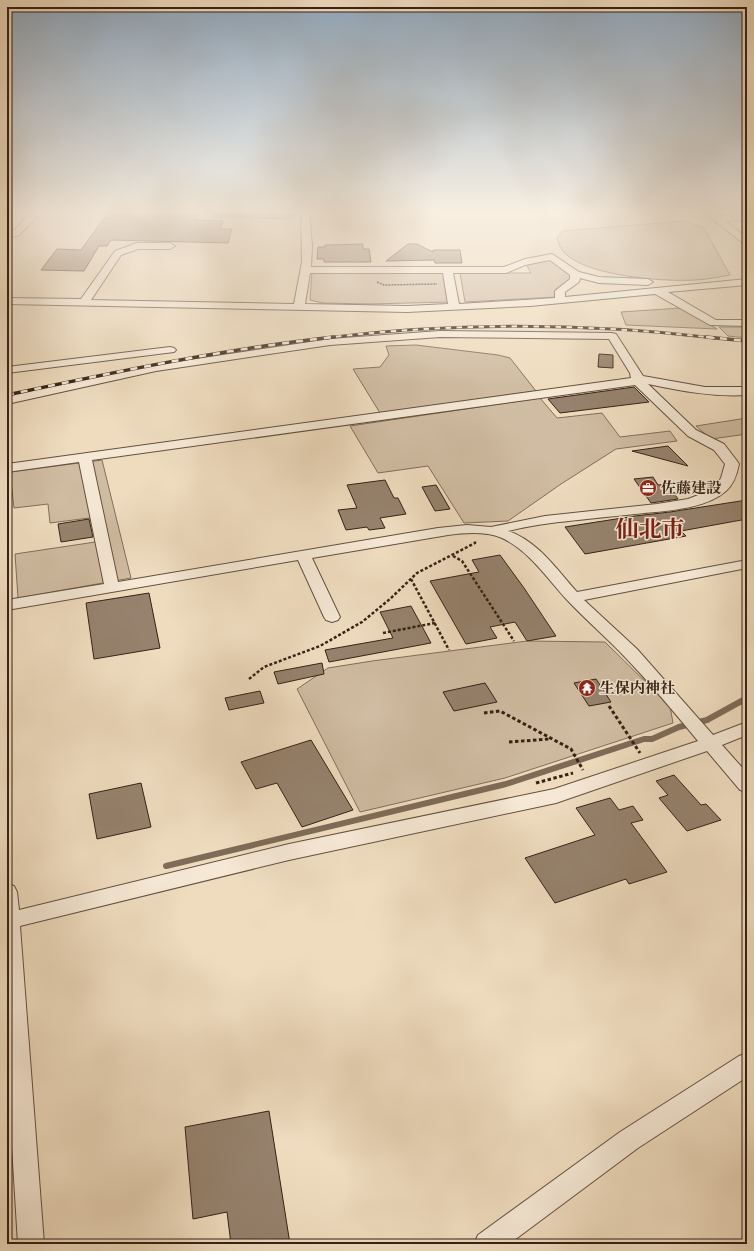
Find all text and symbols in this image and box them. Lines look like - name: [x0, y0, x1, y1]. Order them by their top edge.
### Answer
- office icon: 佐藤建設: [638, 478, 658, 498]
- place label: 佐藤建設: [661, 479, 722, 500]
- district label: 仙北市: [616, 515, 685, 548]
- temple icon: 生保内神社: [577, 678, 597, 698]
- place label: 生保内神社: [600, 679, 675, 700]

